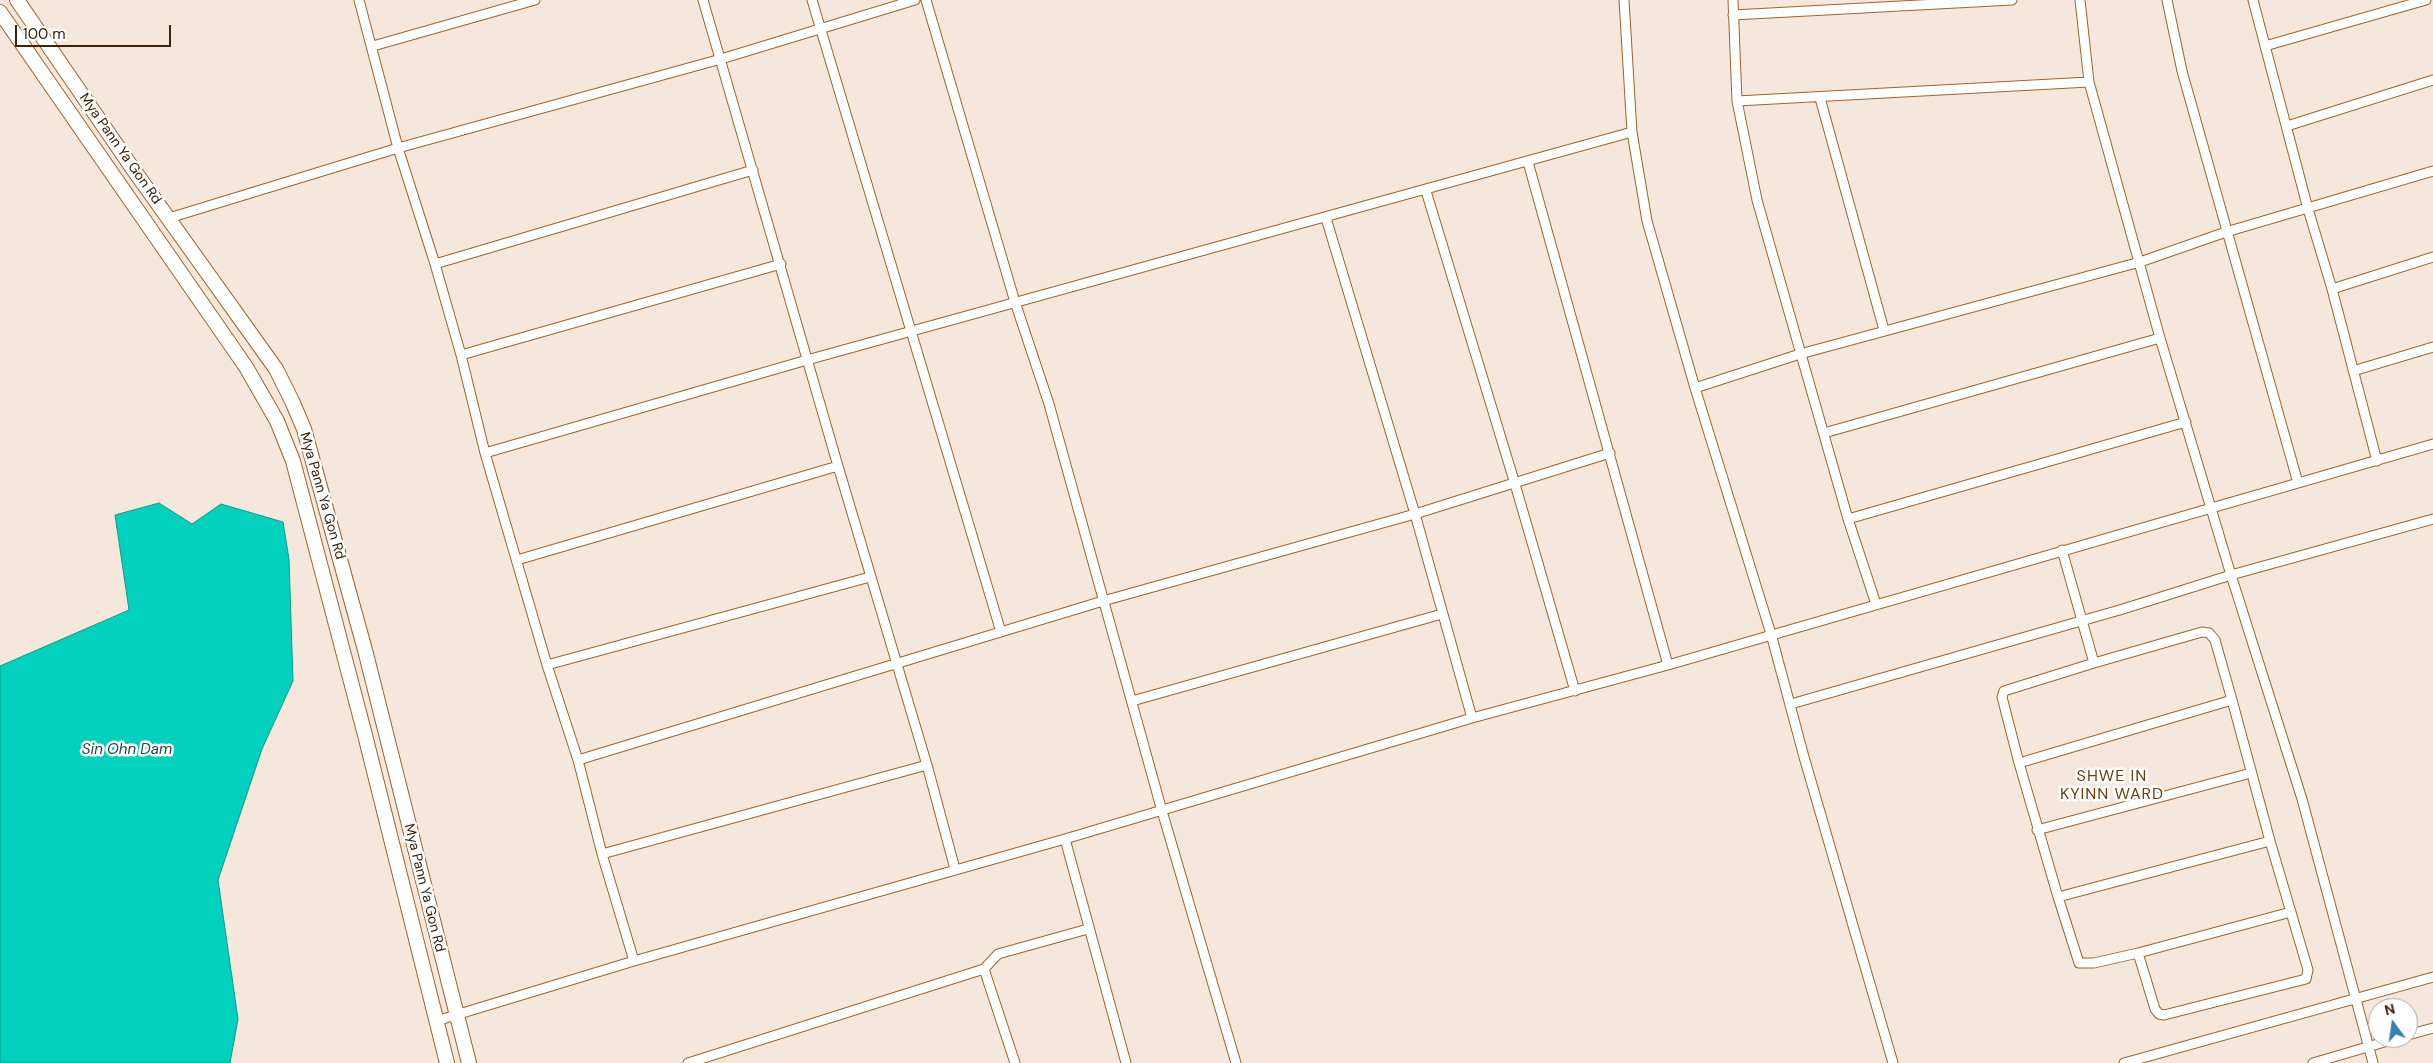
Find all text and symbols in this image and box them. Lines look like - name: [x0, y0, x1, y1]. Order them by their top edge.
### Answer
- scale bar: [18, 15, 174, 47]
- text: 100 m: [23, 24, 66, 44]
- street label: Mya Pann Ya Gon Rd: [75, 90, 165, 208]
- street label: Mya Pann Ya Gon Rd: [296, 431, 348, 561]
- water label: Sin Ohn Dam: [82, 741, 172, 759]
- district label: SHWE IN KYINN WARD: [2059, 767, 2165, 805]
- street label: Mya Pann Ya Gon Rd: [400, 822, 448, 954]
- north arrow: [2368, 998, 2418, 1048]
- text: N: [2382, 999, 2397, 1019]

